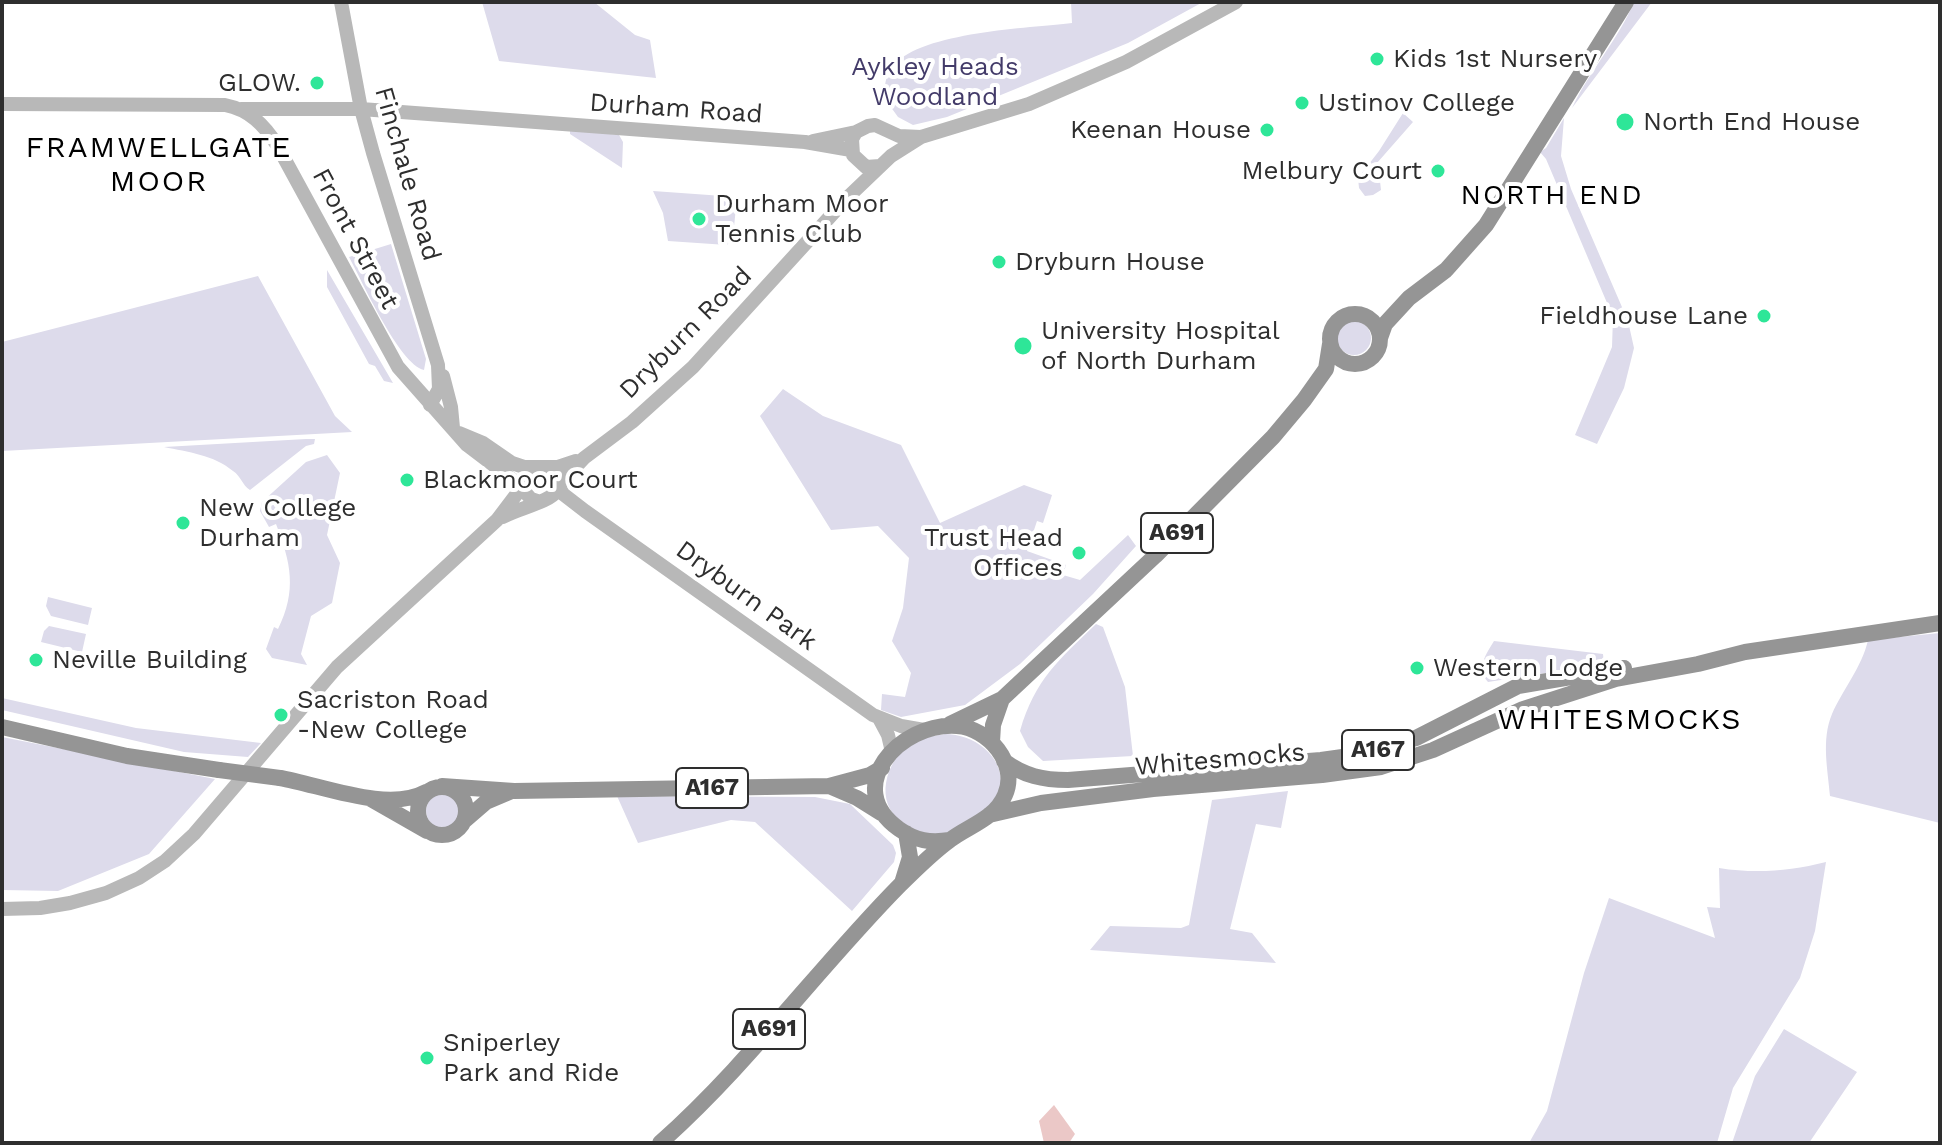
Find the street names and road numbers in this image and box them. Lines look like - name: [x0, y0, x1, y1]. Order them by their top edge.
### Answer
- street label: Finchale Road: [367, 83, 447, 265]
- street label: Durham Road: [588, 87, 764, 131]
- street label: Front Street: [305, 163, 405, 315]
- street label: Dryburn Road: [613, 260, 759, 406]
- road number: A691: [1141, 513, 1213, 553]
- street label: Dryburn Park: [669, 534, 823, 658]
- road number: A167: [1342, 730, 1414, 770]
- street label: Whitesmocks: [1134, 737, 1306, 783]
- road number: A167: [676, 768, 748, 808]
- road number: A691: [733, 1009, 805, 1049]

